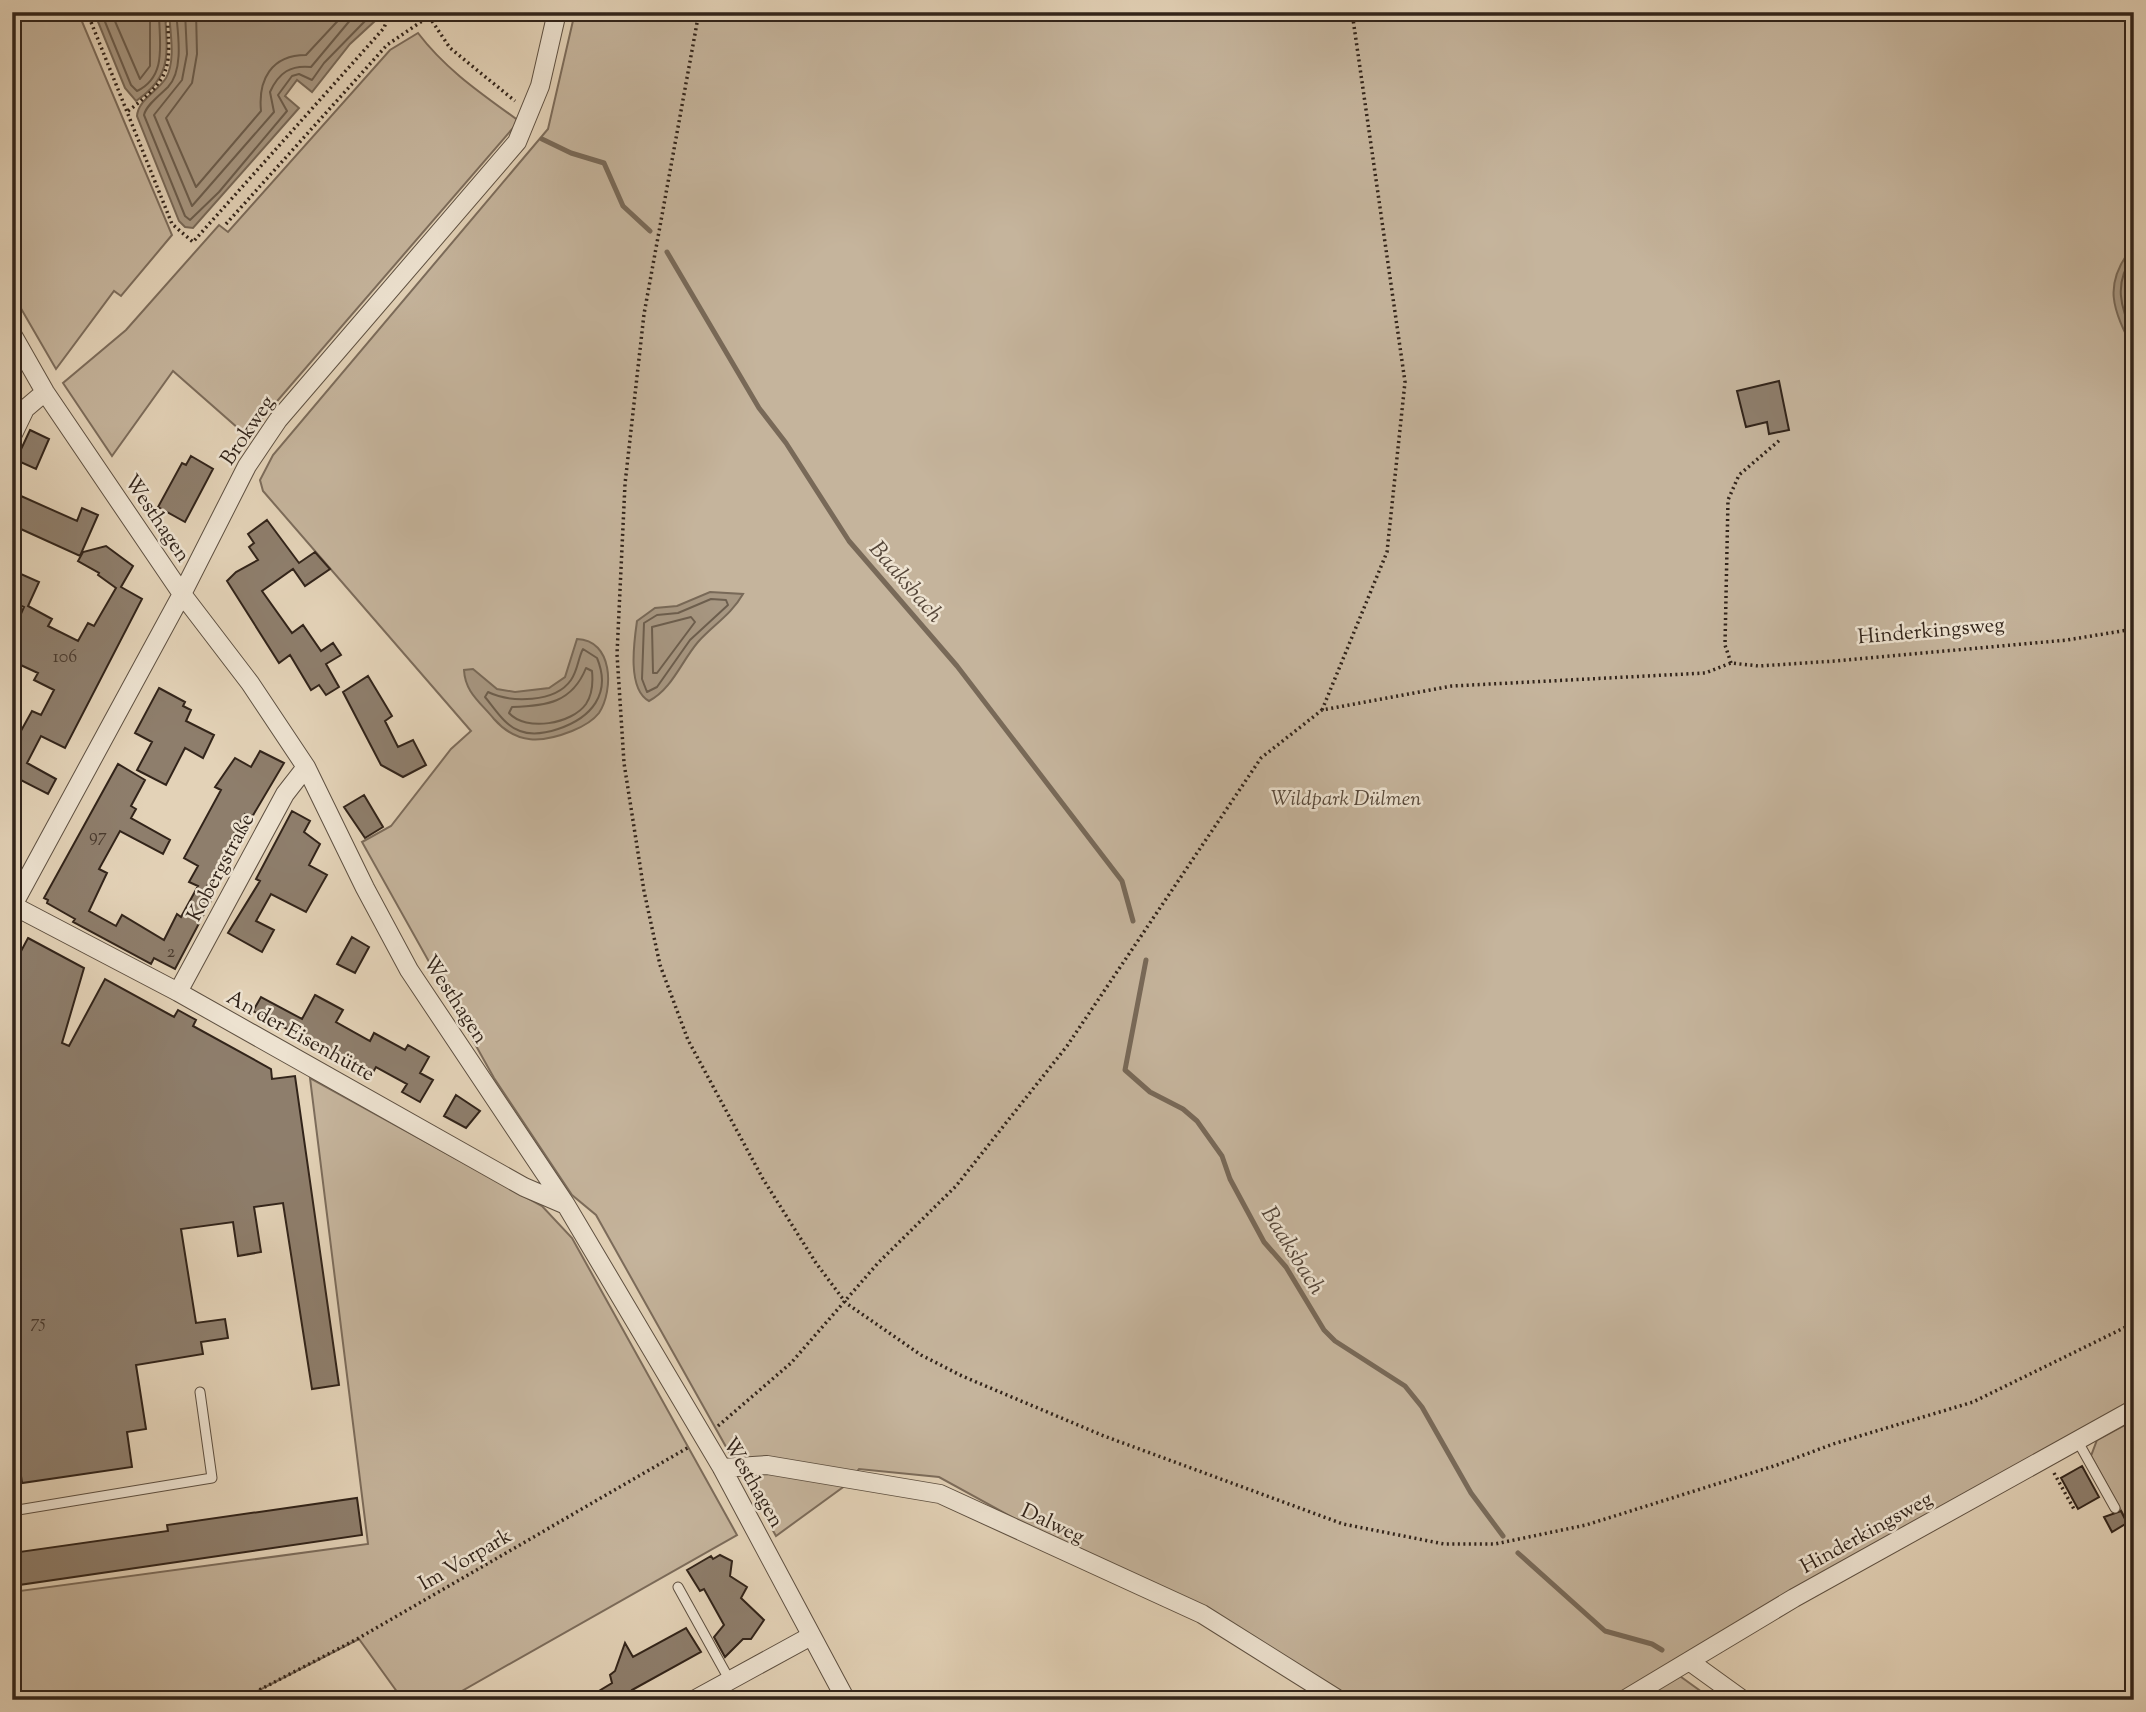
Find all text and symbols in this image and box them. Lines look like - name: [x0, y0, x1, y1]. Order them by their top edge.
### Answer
- street label: Brokweg: [214, 390, 283, 472]
- street label: Westhagen: [116, 469, 197, 569]
- water label: Baaksbach: [860, 535, 950, 631]
- street label: Hinderkingsweg: [1857, 611, 2006, 653]
- house number: 106: [53, 645, 77, 671]
- park label: Wildpark Dülmen: [1271, 785, 1421, 815]
- street label: Kobergstraße: [181, 808, 263, 927]
- house number: 97: [89, 824, 107, 850]
- house number: 2: [167, 940, 176, 966]
- street label: Westhagen: [414, 950, 494, 1050]
- street label: An der Eisenhütte: [221, 984, 380, 1090]
- water label: Baaksbach: [1252, 1201, 1332, 1302]
- house number: 75: [30, 1310, 46, 1336]
- street label: Westhagen: [714, 1432, 790, 1534]
- street label: Hinderkingsweg: [1795, 1485, 1939, 1583]
- street label: Dalweg: [1015, 1497, 1089, 1553]
- street label: Im Vorpark: [414, 1522, 519, 1600]

